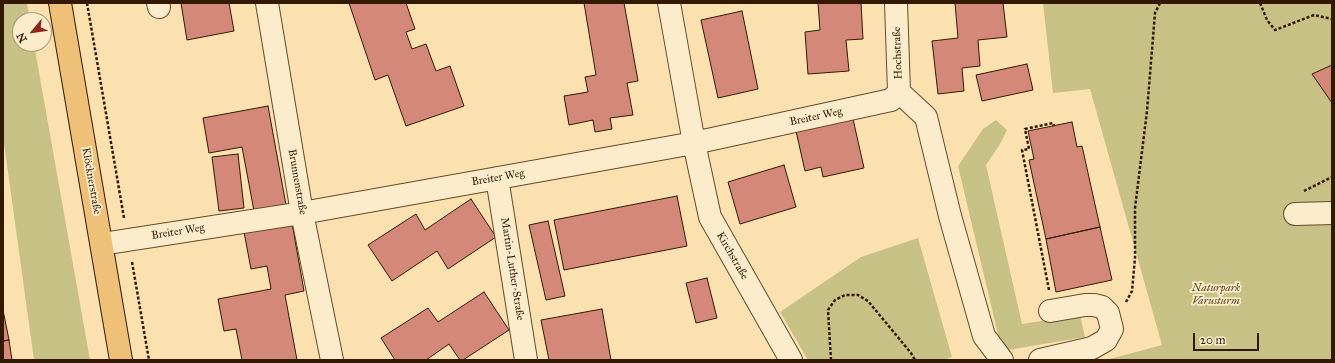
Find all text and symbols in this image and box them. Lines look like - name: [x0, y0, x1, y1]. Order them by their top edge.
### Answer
- north arrow: [12, 12, 52, 52]
- street label: Hochstraße: [890, 26, 906, 80]
- text: N: [14, 30, 30, 45]
- street label: Breiter Weg: [788, 105, 844, 129]
- street label: Klöcknerstraße: [79, 147, 103, 215]
- street label: Brunnenstraße: [285, 148, 309, 216]
- street label: Breiter Weg: [471, 167, 525, 189]
- street label: Martin-Luther-Straße: [497, 217, 527, 321]
- street label: Breiter Weg: [151, 221, 205, 243]
- street label: Kirchstraße: [713, 230, 751, 282]
- park label: Naturpark Varusturm: [1192, 281, 1240, 307]
- scale bar: [1195, 325, 1261, 351]
- text: 20 m: [1200, 333, 1226, 347]

